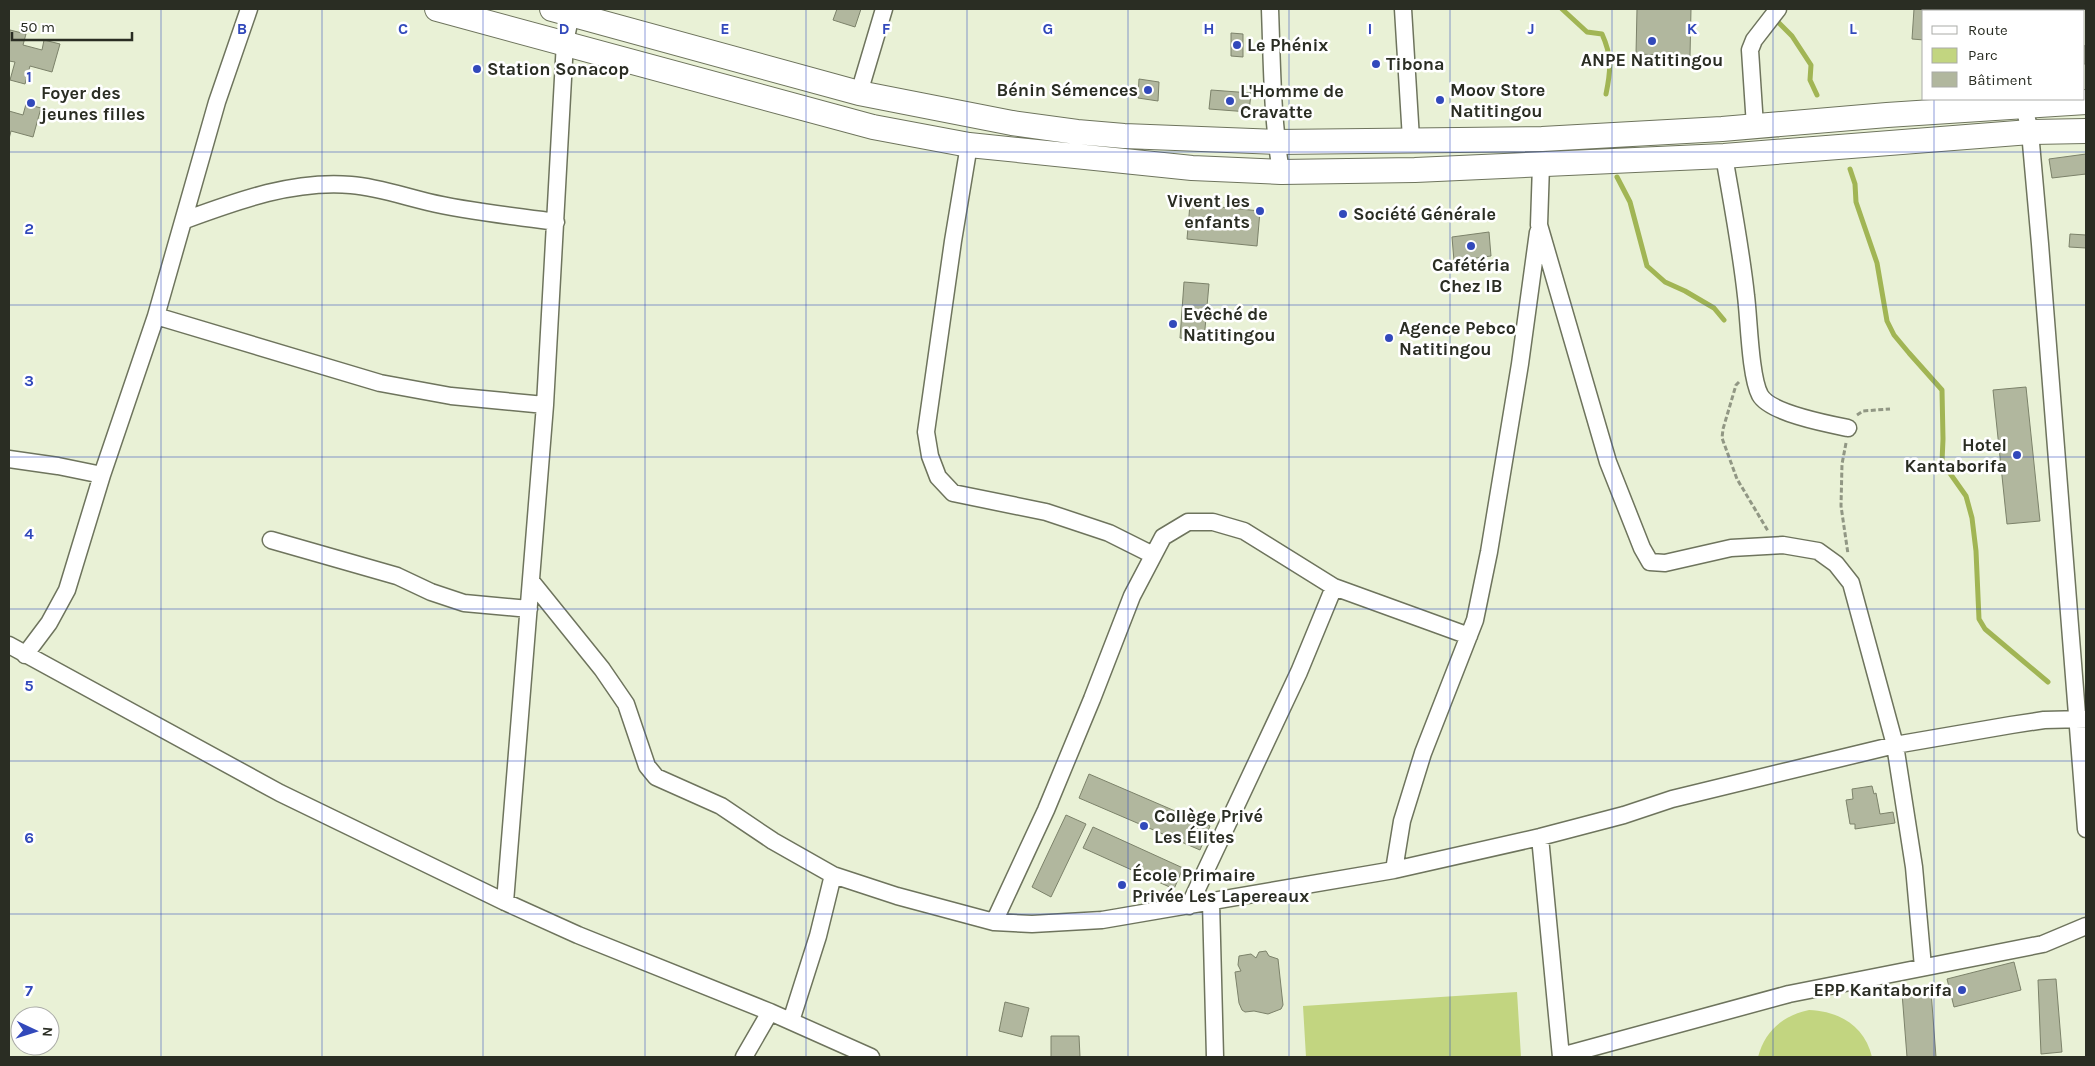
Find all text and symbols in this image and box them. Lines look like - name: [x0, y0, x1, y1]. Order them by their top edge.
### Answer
- scale bar: [12, 10, 132, 42]
- legend: [1922, 10, 2085, 100]
- text: 50 m: [20, 18, 55, 36]
- text: B: [237, 19, 247, 38]
- text: C: [398, 19, 408, 38]
- text: D: [559, 19, 570, 38]
- text: E: [720, 19, 730, 38]
- text: F: [882, 19, 891, 38]
- text: G: [1043, 19, 1053, 38]
- text: H: [1203, 19, 1215, 38]
- text: I: [1368, 19, 1372, 38]
- text: J: [1527, 19, 1535, 38]
- text: K: [1687, 19, 1698, 38]
- text: L: [1849, 19, 1857, 38]
- text: Route: [1968, 21, 2008, 39]
- place label: Le Phénix: [1247, 34, 1328, 56]
- marker: ANPE Natitingou: [1646, 35, 1658, 47]
- marker: Le Phénix: [1231, 39, 1243, 51]
- text: Parc: [1968, 46, 1998, 64]
- place label: ANPE Natitingou: [1581, 49, 1723, 71]
- place label: Tibona: [1386, 53, 1444, 75]
- place label: Station Sonacop: [487, 58, 629, 80]
- marker: Tibona: [1370, 58, 1382, 70]
- marker: Station Sonacop: [471, 63, 483, 75]
- text: 1: [26, 67, 32, 86]
- text: Bâtiment: [1968, 71, 2032, 89]
- place label: Bénin Sémences: [996, 79, 1138, 101]
- place label: Moov Store Natitingou: [1450, 79, 1545, 122]
- place label: L'Homme de Cravatte: [1240, 80, 1344, 123]
- place label: Foyer des jeunes filles: [39, 82, 145, 125]
- marker: Bénin Sémences: [1142, 84, 1154, 96]
- marker: Moov Store Natitingou: [1434, 94, 1446, 106]
- marker: L'Homme de Cravatte: [1224, 95, 1236, 107]
- marker: Foyer des jeunes filles: [25, 97, 37, 109]
- place label: Vivent les enfants: [1167, 190, 1250, 233]
- place label: Société Générale: [1353, 203, 1496, 225]
- marker: Vivent les enfants: [1254, 205, 1266, 217]
- marker: Société Générale: [1337, 208, 1349, 220]
- text: 2: [24, 219, 34, 238]
- marker: Cafétéria Chez IB: [1465, 240, 1477, 252]
- place label: Cafétéria Chez IB: [1432, 254, 1510, 297]
- place label: Evêché de Natitingou: [1183, 303, 1276, 346]
- place label: Agence Pebco Natitingou: [1399, 317, 1516, 360]
- marker: Evêché de Natitingou: [1167, 318, 1179, 330]
- marker: Agence Pebco Natitingou: [1383, 332, 1395, 344]
- text: 3: [24, 371, 34, 390]
- place label: Hotel Kantaborifa: [1904, 434, 2007, 477]
- marker: Hotel Kantaborifa: [2011, 449, 2023, 461]
- text: 4: [24, 524, 34, 543]
- text: 5: [24, 676, 34, 695]
- place label: Collège Privé Les Élites: [1154, 805, 1263, 848]
- marker: Collège Privé Les Élites: [1138, 820, 1150, 832]
- text: 6: [24, 828, 34, 847]
- place label: École Primaire Privée Les Lapereaux: [1132, 863, 1309, 907]
- marker: École Primaire Privée Les Lapereaux: [1116, 879, 1128, 891]
- place label: EPP Kantaborifa: [1813, 979, 1952, 1001]
- text: 7: [25, 981, 33, 1000]
- marker: EPP Kantaborifa: [1956, 984, 1968, 996]
- north arrow: [10, 1006, 60, 1056]
- text: N: [39, 1026, 56, 1037]

